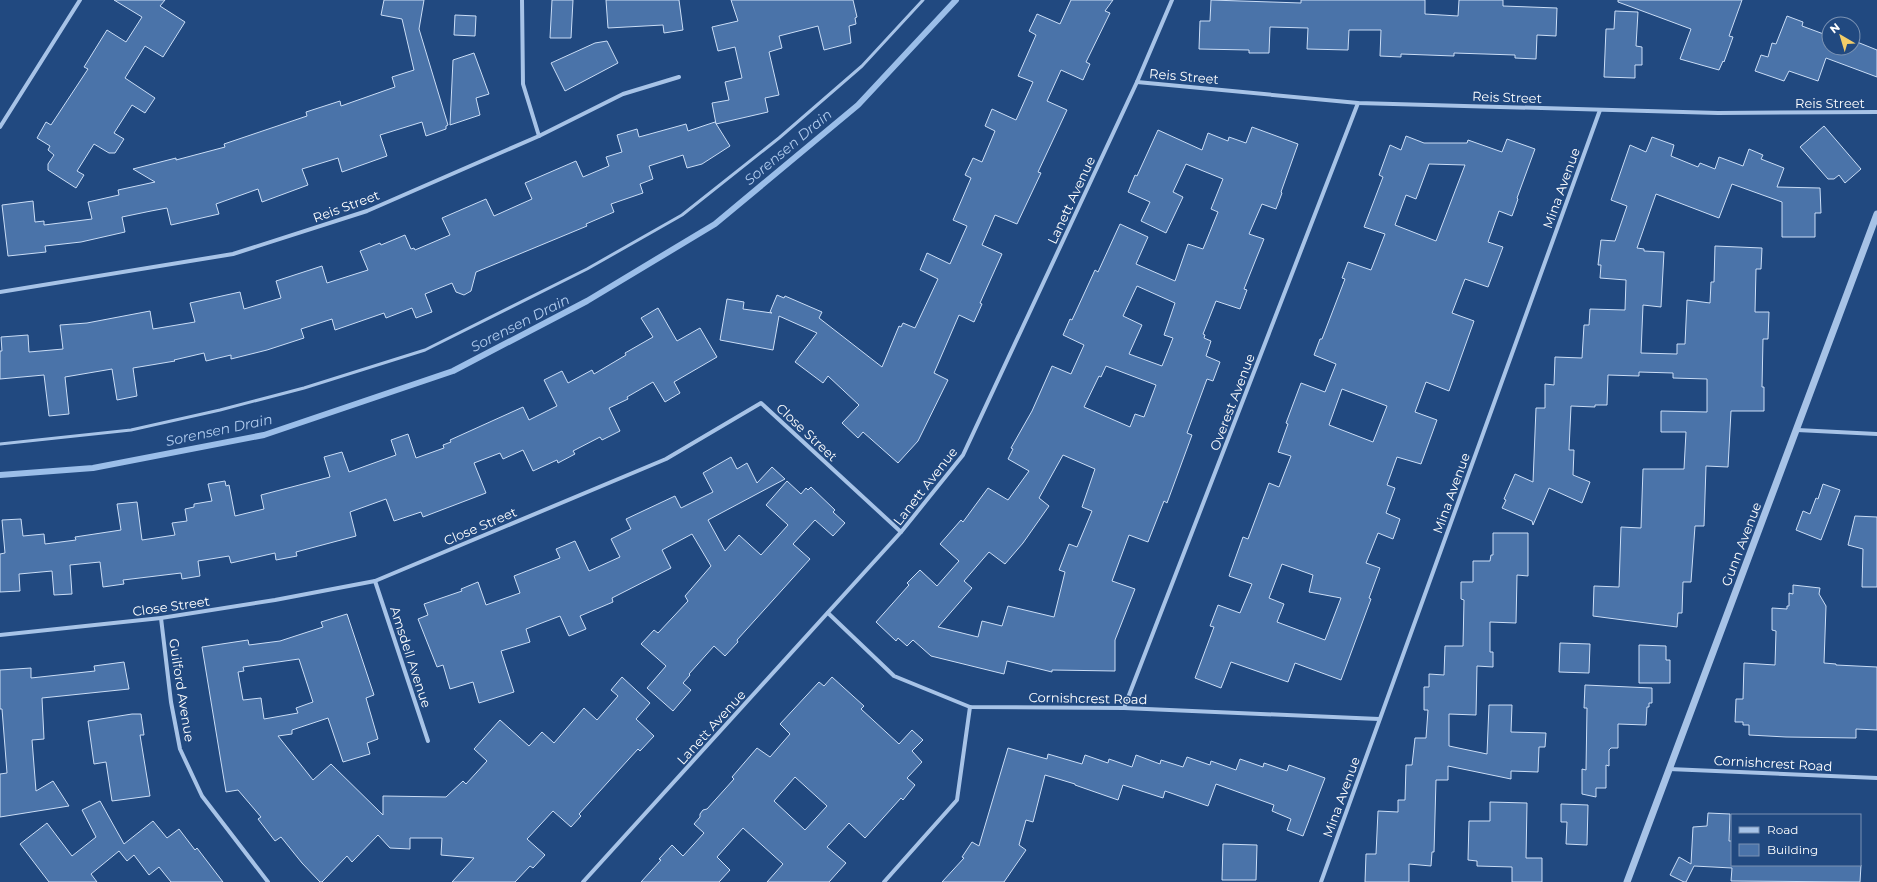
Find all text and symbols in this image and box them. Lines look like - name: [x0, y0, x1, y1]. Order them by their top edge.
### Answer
- north arrow: [1821, 16, 1861, 56]
- text: N: [1827, 20, 1843, 36]
- street label: Reis Street: [1149, 65, 1219, 87]
- street label: Reis Street: [1472, 88, 1542, 106]
- street label: Reis Street: [1795, 95, 1865, 111]
- water label: Sorensen Drain: [741, 105, 835, 189]
- street label: Mina Avenue: [1539, 145, 1583, 231]
- street label: Lanett Avenue: [1044, 154, 1098, 246]
- street label: Reis Street: [310, 187, 382, 225]
- water label: Sorensen Drain: [467, 290, 573, 356]
- street label: Overest Avenue: [1206, 351, 1258, 453]
- street label: Close Street: [773, 400, 841, 464]
- water label: Sorensen Drain: [164, 410, 274, 450]
- street label: Lanett Avenue: [890, 444, 961, 528]
- street label: Mina Avenue: [1429, 450, 1473, 536]
- street label: Gunn Avenue: [1718, 500, 1764, 588]
- street label: Close Street: [441, 503, 519, 549]
- street label: Close Street: [131, 593, 211, 619]
- street label: Amsdell Avenue: [387, 604, 435, 710]
- street label: Guilford Avenue: [166, 637, 198, 743]
- street label: Lanett Avenue: [673, 686, 749, 768]
- street label: Cornishcrest Road: [1028, 689, 1148, 707]
- street label: Cornishcrest Road: [1713, 752, 1833, 774]
- street label: Mina Avenue: [1319, 754, 1363, 840]
- legend: [1731, 814, 1861, 866]
- text: Road: [1767, 822, 1798, 837]
- text: Building: [1767, 842, 1818, 857]

